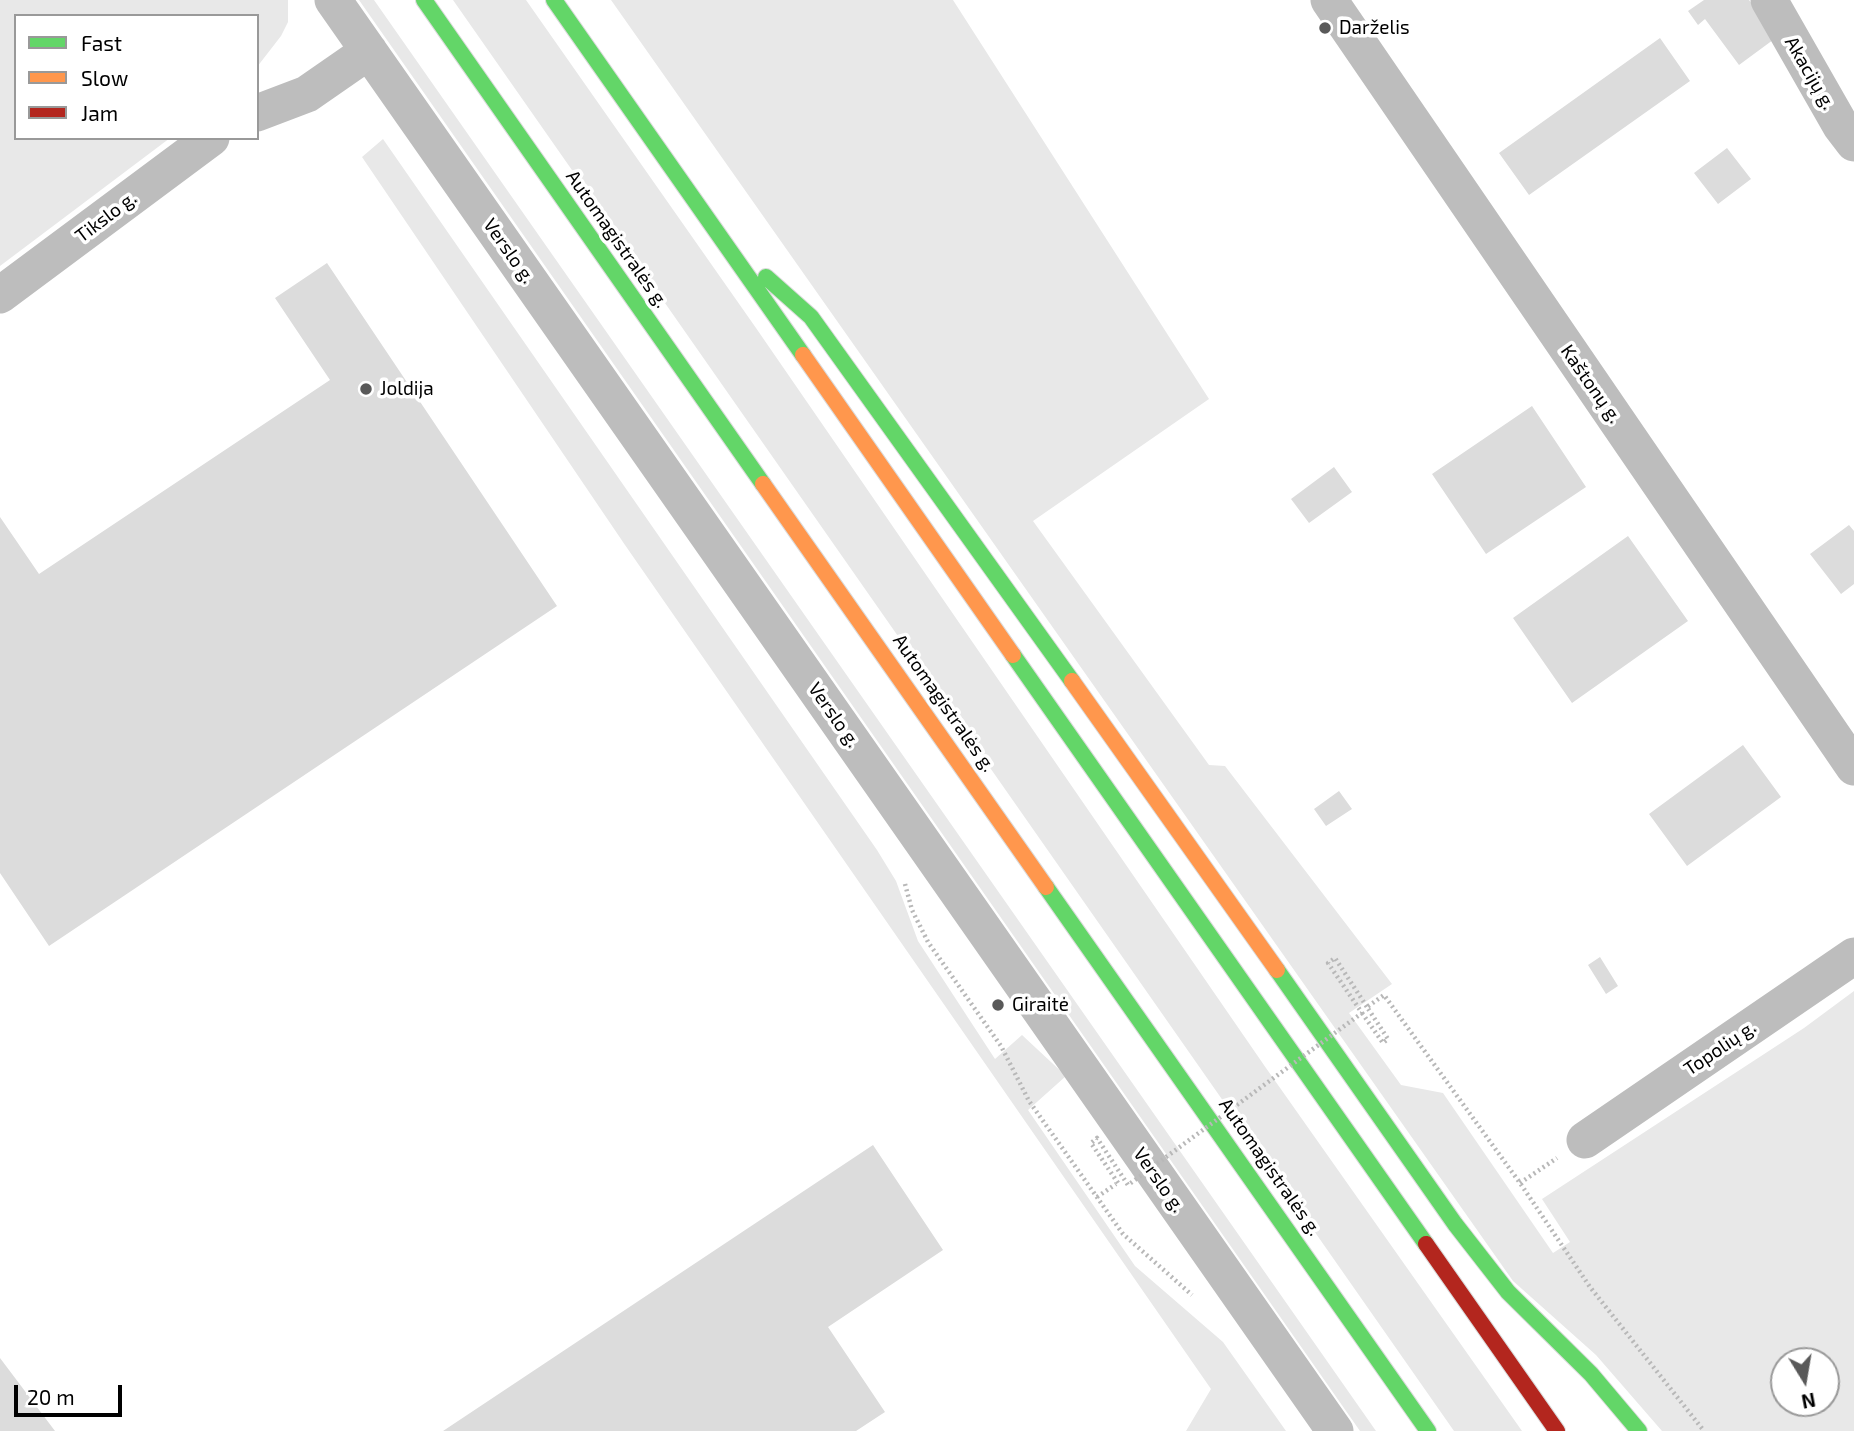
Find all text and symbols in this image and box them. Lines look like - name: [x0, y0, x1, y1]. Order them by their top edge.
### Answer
- legend: [14, 14, 259, 140]
- place label: Darželis: [1339, 17, 1410, 39]
- marker: Darželis: [1317, 20, 1333, 36]
- text: Fast: [81, 30, 122, 55]
- street label: Akacijų g.: [1780, 32, 1840, 114]
- text: Slow: [81, 65, 128, 90]
- text: Jam: [81, 100, 118, 125]
- street label: Automagistralės g.: [561, 166, 673, 312]
- street label: Tikslo g.: [71, 187, 141, 247]
- street label: Verslo g.: [478, 214, 540, 288]
- street label: Kaštonų g.: [1556, 340, 1626, 428]
- place label: Joldija: [380, 378, 434, 400]
- marker: Joldija: [358, 381, 374, 397]
- street label: Automagistralės g.: [888, 630, 1000, 776]
- street label: Verslo g.: [803, 678, 865, 752]
- place label: Giraitė: [1012, 994, 1069, 1016]
- marker: Giraitė: [990, 997, 1006, 1013]
- street label: Topolių g.: [1680, 1016, 1760, 1080]
- street label: Automagistralės g.: [1214, 1094, 1326, 1240]
- street label: Verslo g.: [1128, 1143, 1190, 1217]
- north arrow: [1770, 1347, 1840, 1417]
- scale bar: [18, 1372, 126, 1416]
- text: 20 m: [27, 1384, 75, 1409]
- text: N: [1800, 1389, 1818, 1414]

